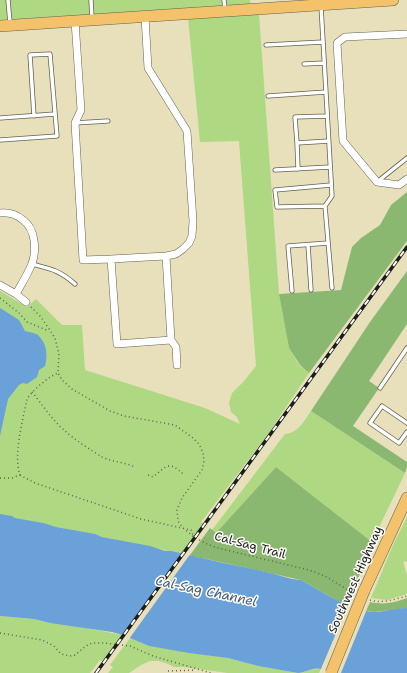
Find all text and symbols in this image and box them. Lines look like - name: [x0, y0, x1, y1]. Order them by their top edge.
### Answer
- street label: Southwest Highway: [326, 524, 386, 636]
- street label: Cal-Sag Trail: [213, 530, 287, 562]
- water label: Cal-Sag Channel: [154, 574, 258, 610]

